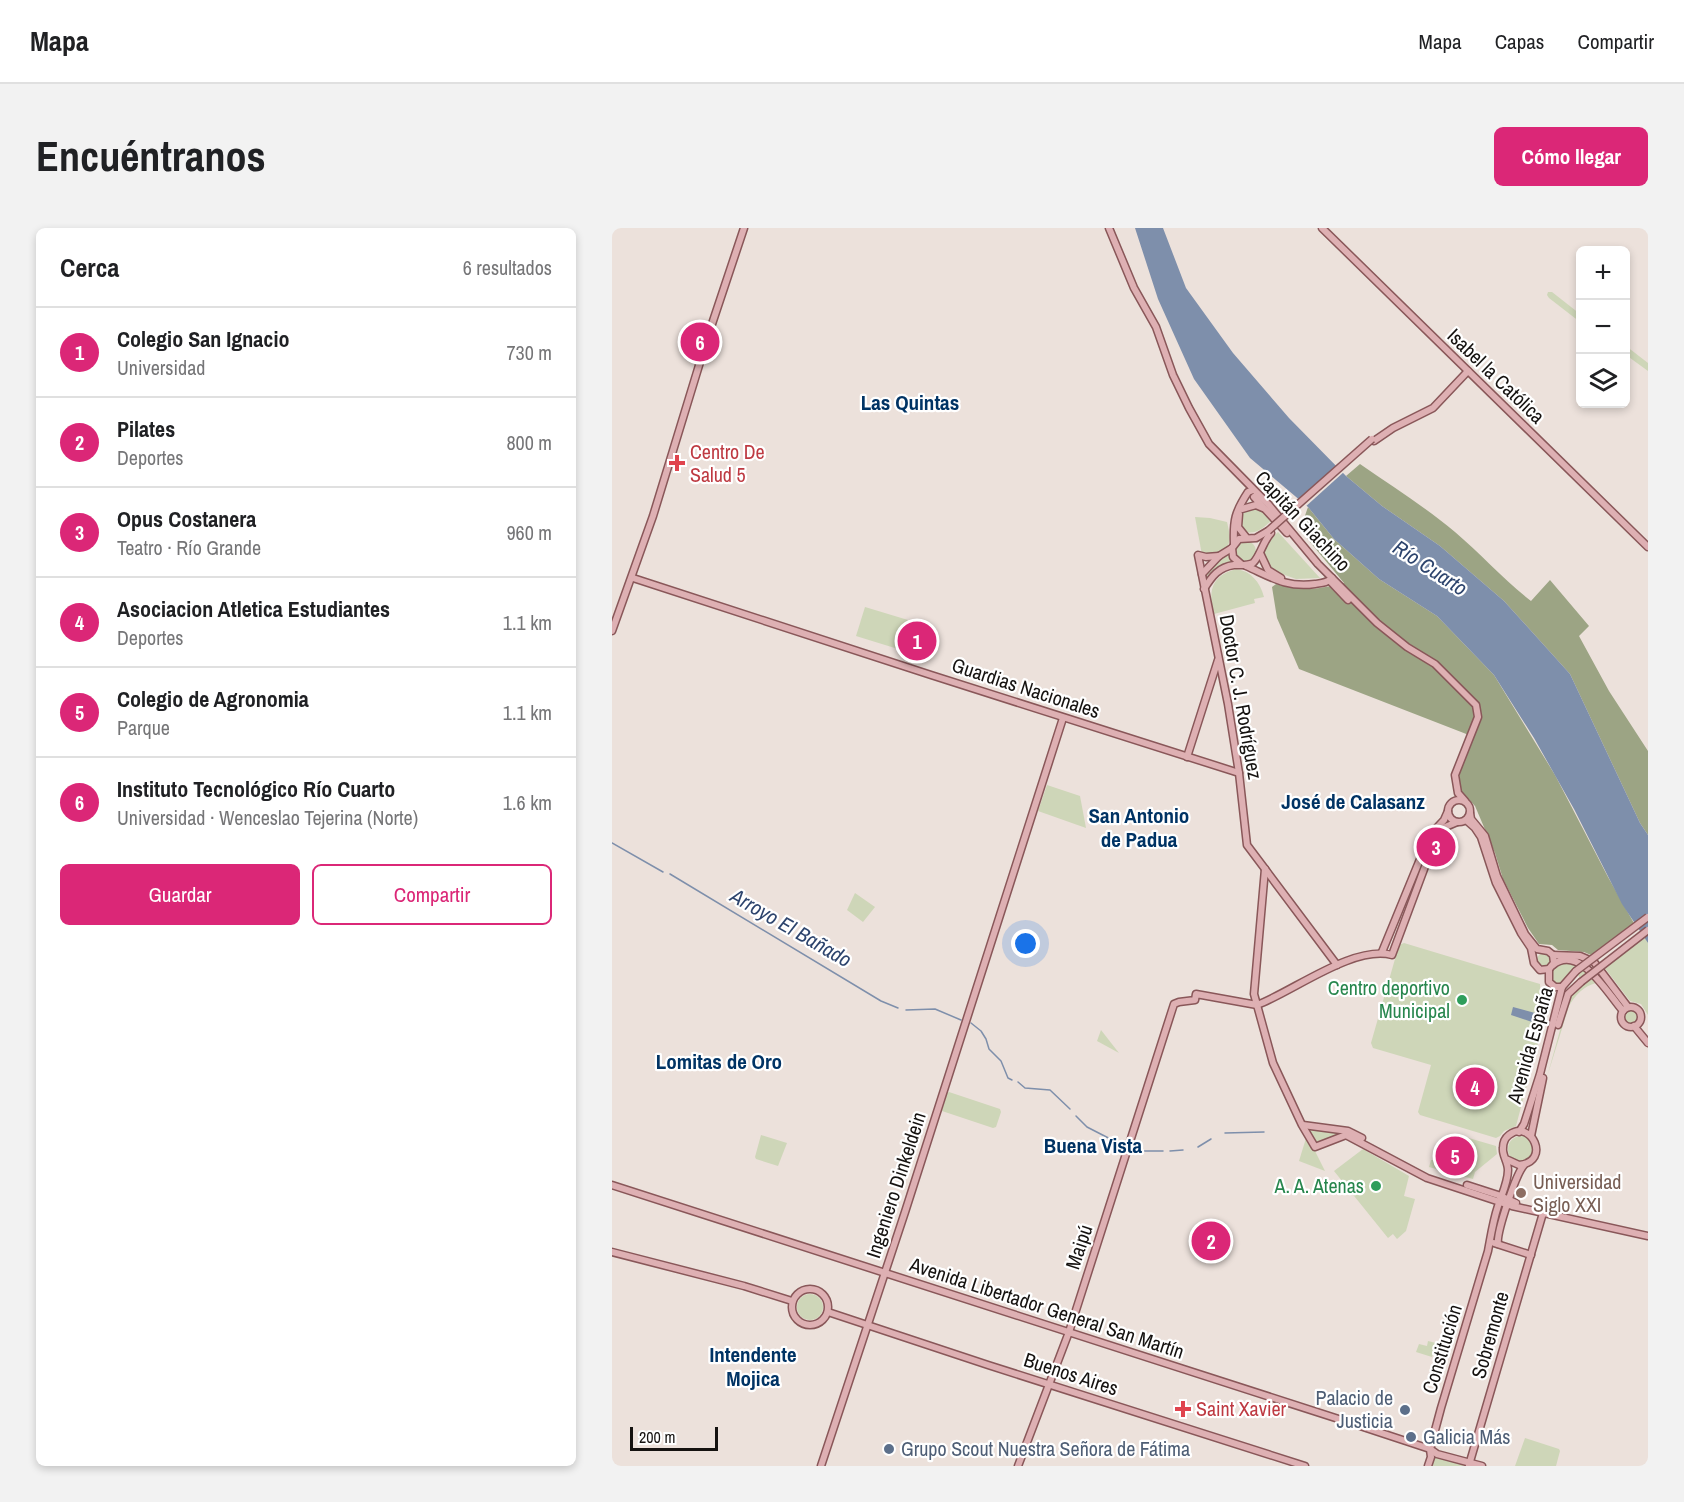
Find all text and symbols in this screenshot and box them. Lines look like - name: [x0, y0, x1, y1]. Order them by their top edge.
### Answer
- text: Mapa: [30, 22, 89, 60]
- text: Mapa: [1419, 27, 1462, 56]
- text: Capas: [1495, 27, 1544, 56]
- text: Compartir: [1577, 27, 1654, 56]
- button: Cómo llegar: [1494, 127, 1648, 186]
- text: Encuéntranos: [36, 128, 266, 184]
- map controls: [1576, 246, 1630, 408]
- button: +: [1576, 246, 1630, 300]
- text: Cerca: [60, 250, 119, 285]
- text: 6 resultados: [463, 254, 552, 281]
- button: −: [1576, 300, 1630, 354]
- pin: 6: [680, 320, 719, 364]
- street label: Isabel la Católica: [1442, 322, 1551, 429]
- text: Colegio San Ignacio: [117, 324, 289, 354]
- text: 1: [75, 339, 84, 366]
- text: 730 m: [506, 339, 552, 366]
- text: Universidad: [117, 354, 205, 381]
- button: layers: [1576, 354, 1630, 408]
- district label: Las Quintas: [861, 388, 959, 417]
- text: Pilates: [117, 414, 175, 444]
- text: 2: [75, 429, 84, 456]
- text: 800 m: [506, 429, 552, 456]
- place label: Centro De Salud 5: [690, 438, 765, 488]
- text: Deportes: [117, 444, 184, 471]
- marker: Centro De Salud 5: [668, 454, 686, 472]
- street label: Capitán Giachino: [1250, 464, 1357, 577]
- text: Opus Costanera: [117, 504, 256, 534]
- text: 3: [75, 519, 84, 546]
- text: 960 m: [506, 519, 552, 546]
- water label: Río Cuarto: [1387, 533, 1473, 602]
- text: Teatro · Río Grande: [117, 534, 261, 561]
- text: Asociacion Atletica Estudiantes: [117, 594, 390, 624]
- text: 4: [75, 609, 84, 636]
- text: 1.1 km: [503, 609, 552, 636]
- street label: Doctor C. J. Rodríguez: [1214, 612, 1269, 781]
- pin: 1: [898, 618, 936, 664]
- text: Deportes: [117, 624, 184, 651]
- street label: Guardias Nacionales: [949, 651, 1104, 724]
- text: Colegio de Agronomia: [117, 684, 309, 714]
- text: 5: [75, 699, 84, 726]
- text: 1.1 km: [503, 699, 552, 726]
- text: Parque: [117, 714, 170, 741]
- text: Instituto Tecnológico Río Cuarto: [117, 774, 395, 804]
- district label: José de Calasanz: [1281, 787, 1425, 816]
- text: 6: [75, 789, 84, 816]
- text: 1.6 km: [503, 789, 552, 816]
- district label: San Antonio de Padua: [1089, 801, 1189, 854]
- text: Universidad · Wenceslao Tejerina (Norte): [117, 804, 418, 831]
- pin: 3: [1416, 824, 1456, 870]
- button: Guardar: [60, 864, 300, 925]
- button: Compartir: [312, 864, 552, 925]
- water label: Arroyo El Bañado: [725, 881, 857, 974]
- your location: [1011, 929, 1040, 958]
- place label: Centro deportivo Municipal: [1328, 974, 1450, 1024]
- street label: Avenida España: [1500, 983, 1559, 1107]
- marker: Centro deportivo Municipal: [1455, 993, 1469, 1007]
- district label: Lomitas de Oro: [656, 1047, 782, 1076]
- pin: 4: [1456, 1064, 1494, 1110]
- street label: Ingeniero Dinkeldein: [859, 1108, 932, 1261]
- district label: Buena Vista: [1044, 1131, 1143, 1160]
- pin: 5: [1436, 1134, 1474, 1178]
- place label: Universidad Siglo XXI: [1533, 1168, 1621, 1218]
- place label: A. A. Atenas: [1274, 1172, 1364, 1199]
- marker: A. A. Atenas: [1369, 1179, 1383, 1193]
- marker: Universidad Siglo XXI: [1514, 1186, 1528, 1200]
- pin: 2: [1192, 1218, 1230, 1264]
- street label: Maipú: [1059, 1221, 1098, 1273]
- street label: Avenida Libertador General San Martín: [906, 1250, 1188, 1365]
- street label: Sobremonte: [1464, 1288, 1515, 1382]
- street label: Constitución: [1415, 1301, 1468, 1397]
- district label: Intendente Mojica: [709, 1340, 797, 1393]
- street label: Buenos Aires: [1021, 1346, 1122, 1401]
- place label: Palacio de Justicia: [1316, 1384, 1393, 1434]
- place label: Saint Xavier: [1196, 1395, 1287, 1422]
- marker: Saint Xavier: [1174, 1400, 1192, 1418]
- marker: Palacio de Justicia: [1398, 1403, 1412, 1417]
- place label: Galicia Más: [1423, 1423, 1511, 1450]
- scale bar: [630, 1424, 718, 1452]
- text: 200 m: [639, 1426, 675, 1448]
- marker: Galicia Más: [1404, 1430, 1418, 1444]
- place label: Grupo Scout Nuestra Señora de Fátima: [901, 1435, 1190, 1462]
- marker: Grupo Scout Nuestra Señora de Fátima: [882, 1442, 896, 1456]

